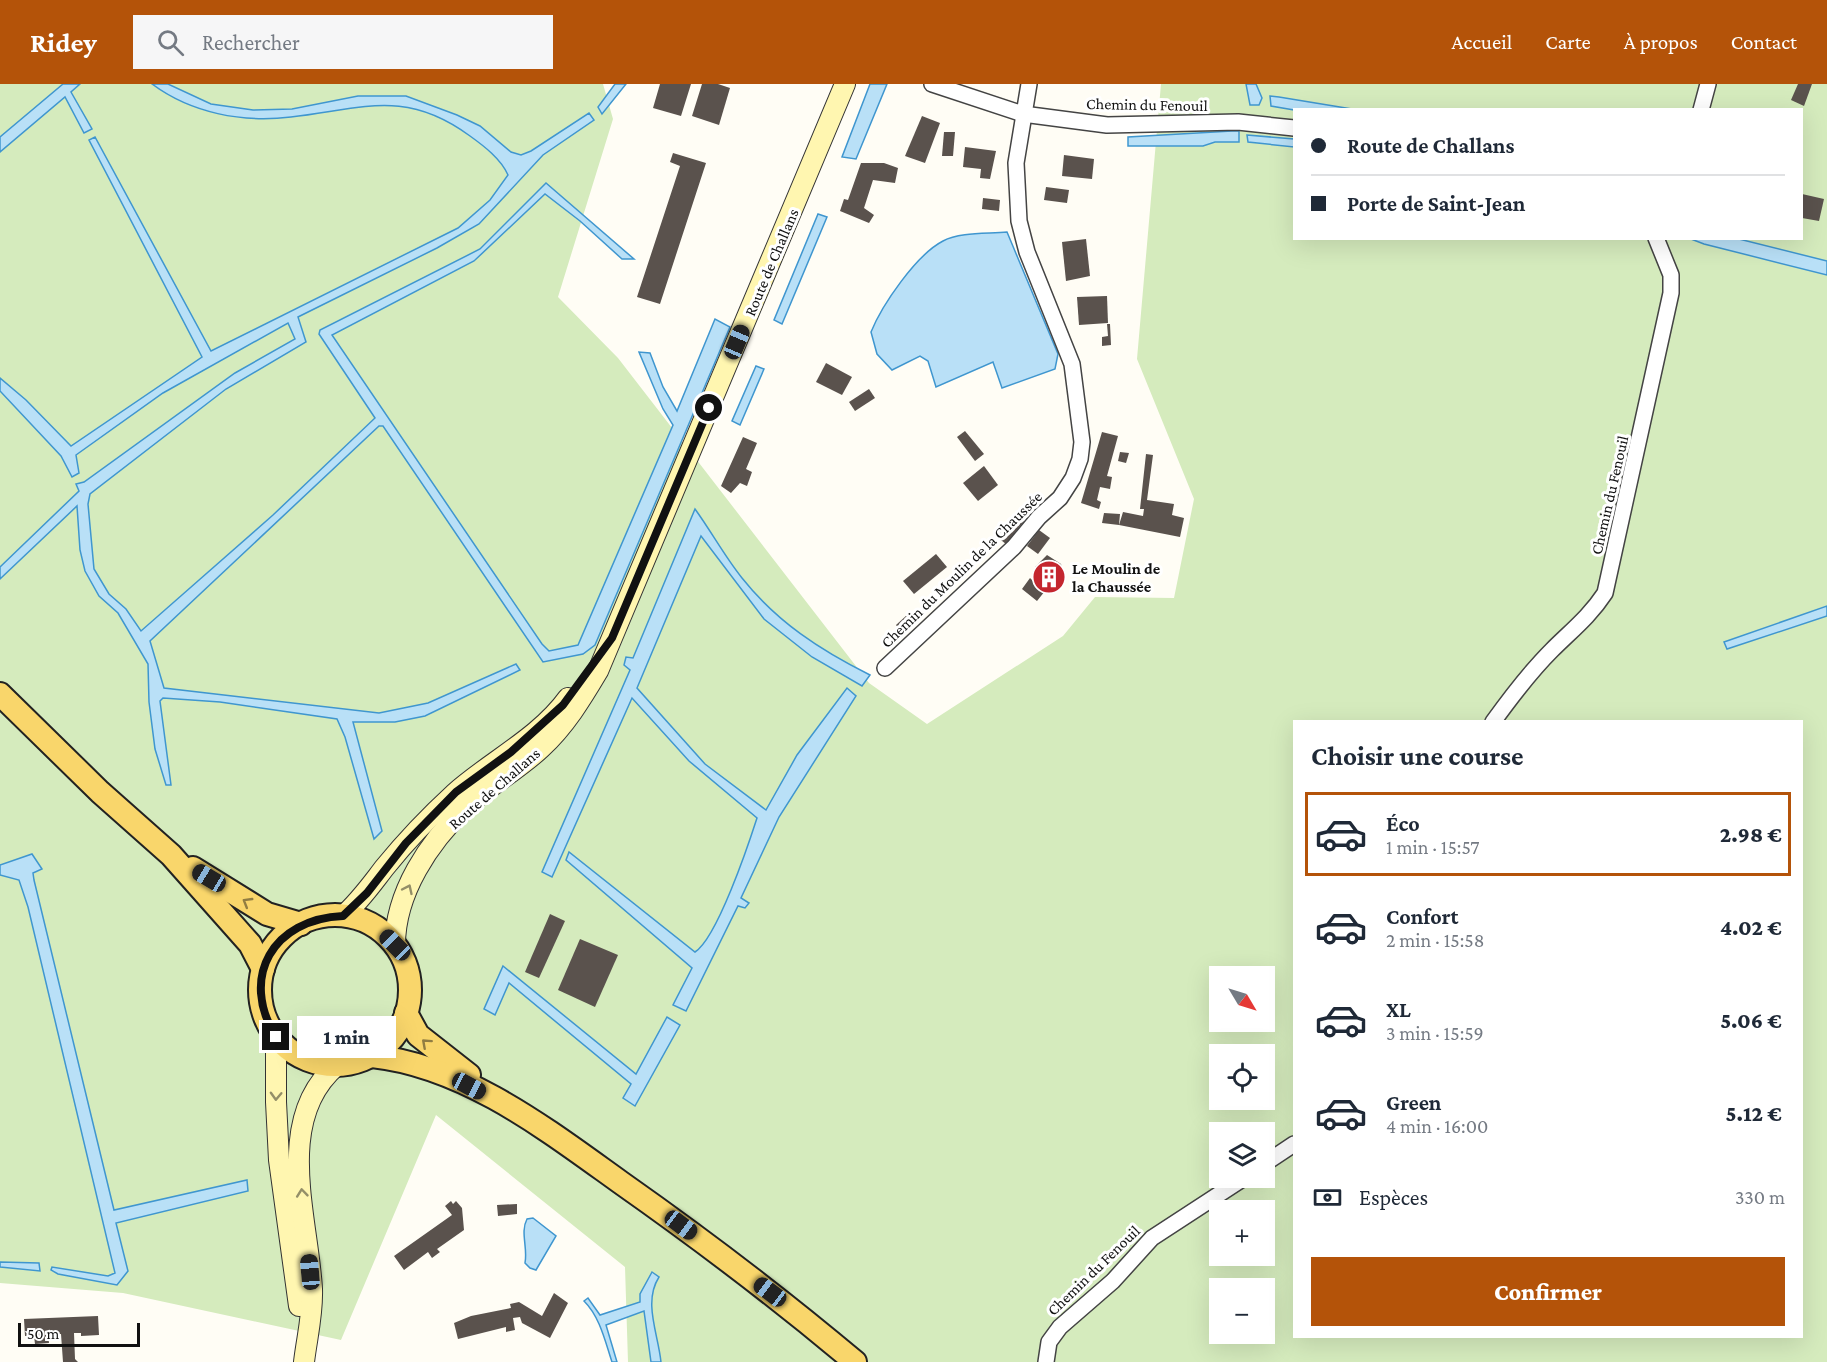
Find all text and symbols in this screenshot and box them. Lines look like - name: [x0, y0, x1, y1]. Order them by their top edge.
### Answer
- search box: [133, 15, 553, 69]
- icon: search: [154, 26, 187, 59]
- text: Ridey: [30, 27, 97, 58]
- text: Rechercher: [202, 30, 300, 55]
- text: Accueil: [1452, 30, 1512, 54]
- text: Carte: [1545, 30, 1591, 54]
- text: À propos: [1624, 30, 1698, 54]
- text: Contact: [1731, 30, 1797, 54]
- street label: Chemin du Fenouil: [1086, 95, 1208, 114]
- text: Route de Challans: [1347, 133, 1514, 158]
- text: Porte de Saint-Jean: [1347, 191, 1525, 216]
- street label: Route de Challans: [741, 206, 802, 318]
- car: [722, 322, 752, 362]
- route start: [695, 394, 722, 421]
- street label: Chemin du Fenouil: [1588, 434, 1631, 556]
- street label: Chemin du Moulin de la Chaussée: [877, 488, 1045, 651]
- building icon: Le Moulin de la Chaussée: [1031, 559, 1067, 595]
- place label: Le Moulin de la Chaussée: [1072, 560, 1161, 595]
- text: Choisir une course: [1311, 741, 1524, 771]
- street label: Route de Challans: [445, 744, 543, 832]
- icon: car: [1314, 807, 1368, 861]
- text: Éco: [1386, 811, 1420, 836]
- text: 2.98 €: [1720, 822, 1782, 847]
- text: 1 min · 15:57: [1386, 836, 1479, 858]
- car: [189, 861, 229, 895]
- one-way arrow: [400, 884, 412, 895]
- one-way arrow: [243, 897, 253, 909]
- icon: car: [1314, 900, 1368, 954]
- text: Confort: [1386, 904, 1459, 929]
- text: 4.02 €: [1720, 915, 1782, 940]
- car: [376, 926, 414, 964]
- text: 2 min · 15:58: [1386, 929, 1484, 951]
- north arrow: [1209, 966, 1275, 1032]
- map controls: [1209, 966, 1275, 1344]
- icon: car: [1314, 993, 1368, 1047]
- text: XL: [1386, 997, 1411, 1022]
- text: 5.06 €: [1720, 1008, 1782, 1033]
- callout: 1 min: [297, 1016, 396, 1058]
- text: 3 min · 15:59: [1386, 1022, 1484, 1044]
- route end: [262, 1023, 289, 1050]
- text: 1 min: [323, 1026, 370, 1048]
- one-way arrow: [422, 1039, 433, 1050]
- button: locate: [1209, 1044, 1275, 1110]
- car: [449, 1070, 489, 1102]
- icon: car: [1314, 1086, 1368, 1140]
- text: Green: [1386, 1090, 1442, 1115]
- one-way arrow: [270, 1091, 283, 1100]
- text: 5.12 €: [1726, 1101, 1782, 1126]
- text: 4 min · 16:00: [1386, 1115, 1488, 1137]
- button: layers: [1209, 1122, 1275, 1188]
- icon: cash: [1311, 1181, 1344, 1214]
- text: Espèces: [1359, 1185, 1428, 1210]
- text: 330 m: [1735, 1186, 1785, 1208]
- one-way arrow: [296, 1189, 309, 1198]
- button: +: [1209, 1200, 1275, 1266]
- car: [661, 1207, 701, 1243]
- street label: Chemin du Fenouil: [1044, 1222, 1143, 1319]
- car: [299, 1253, 321, 1291]
- button: Confirmer: [1311, 1257, 1785, 1326]
- car: [750, 1274, 790, 1310]
- button: −: [1209, 1278, 1275, 1344]
- scale bar: [18, 1320, 140, 1348]
- text: 50 m: [27, 1325, 59, 1342]

